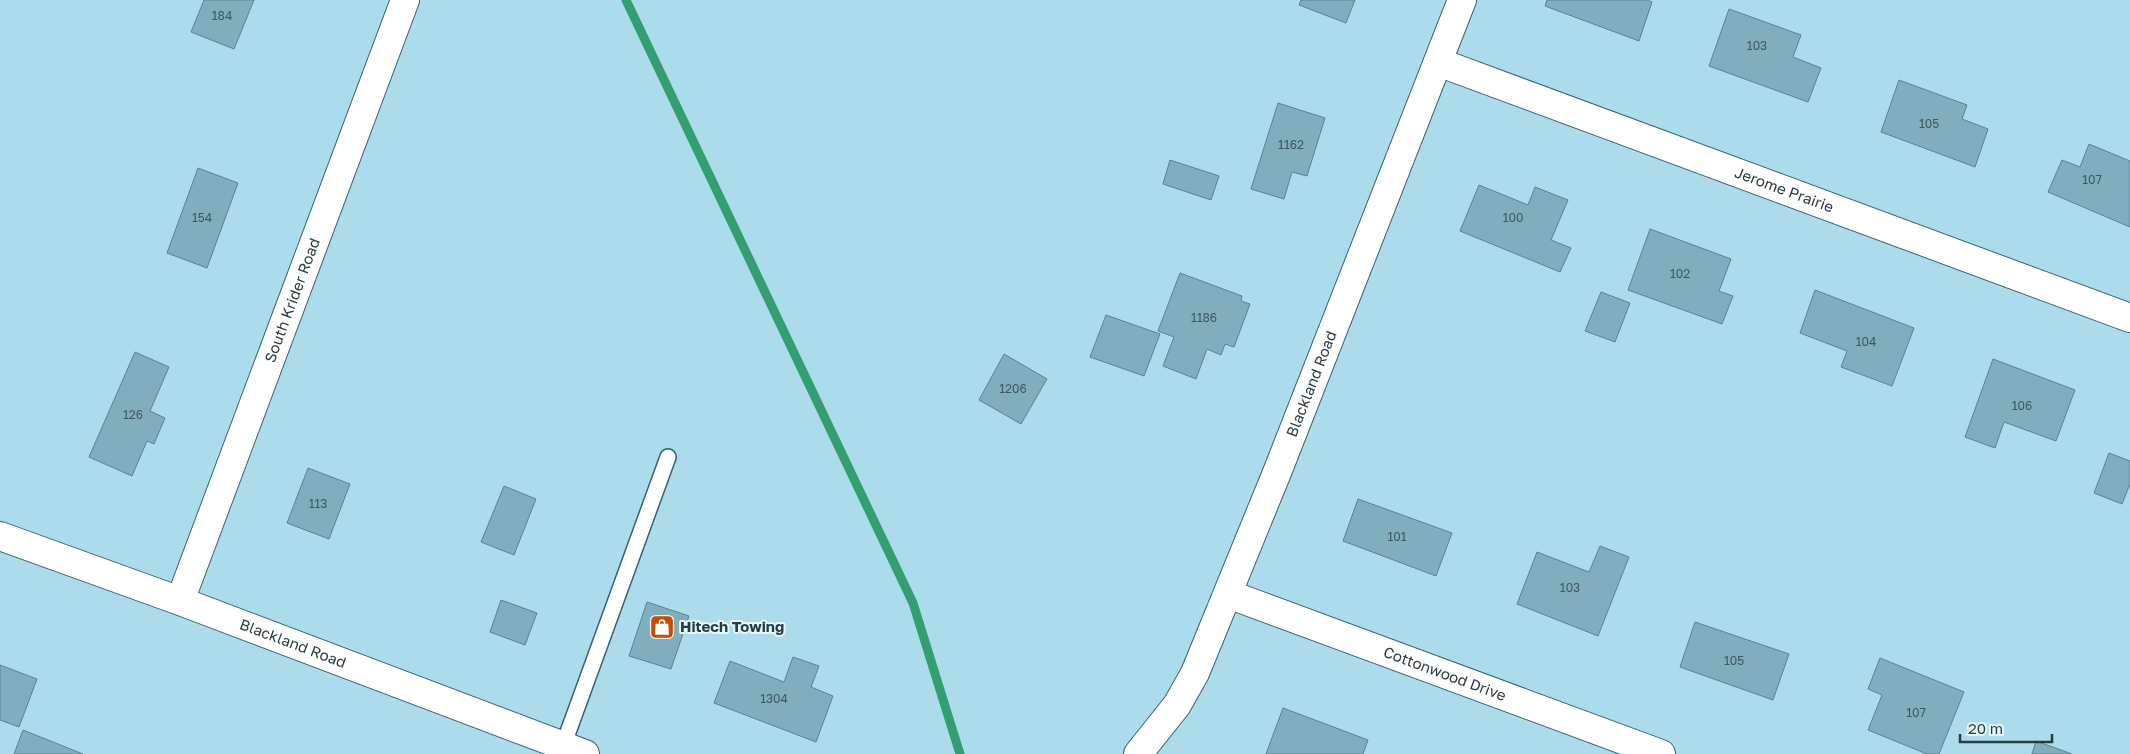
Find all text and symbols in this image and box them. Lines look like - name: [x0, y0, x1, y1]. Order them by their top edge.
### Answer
- house number: 184: [212, 8, 232, 23]
- house number: 103: [1747, 38, 1767, 53]
- house number: 105: [1919, 116, 1939, 131]
- house number: 1162: [1278, 137, 1304, 152]
- street label: Jerome Prairie: [1732, 163, 1837, 216]
- house number: 107: [2082, 172, 2102, 187]
- house number: 154: [192, 210, 212, 225]
- house number: 100: [1503, 210, 1523, 225]
- street label: South Krider Road: [260, 235, 323, 365]
- house number: 102: [1670, 266, 1690, 281]
- house number: 1186: [1191, 310, 1217, 325]
- street label: Blackland Road: [1282, 328, 1340, 439]
- house number: 104: [1856, 334, 1876, 349]
- house number: 1206: [999, 381, 1027, 396]
- house number: 106: [2012, 398, 2032, 413]
- house number: 126: [123, 407, 143, 422]
- house number: 113: [309, 496, 327, 511]
- house number: 101: [1387, 529, 1407, 544]
- house number: 103: [1560, 580, 1580, 595]
- street label: Blackland Road: [237, 614, 349, 671]
- shop icon: Hitech Towing: [649, 614, 675, 640]
- place label: Hitech Towing: [680, 617, 784, 635]
- street label: Cottonwood Drive: [1381, 642, 1509, 704]
- house number: 105: [1724, 653, 1744, 668]
- house number: 1304: [760, 691, 788, 706]
- house number: 107: [1906, 705, 1926, 720]
- scale bar: [1960, 712, 2052, 744]
- text: 20 m: [1968, 719, 2003, 737]

